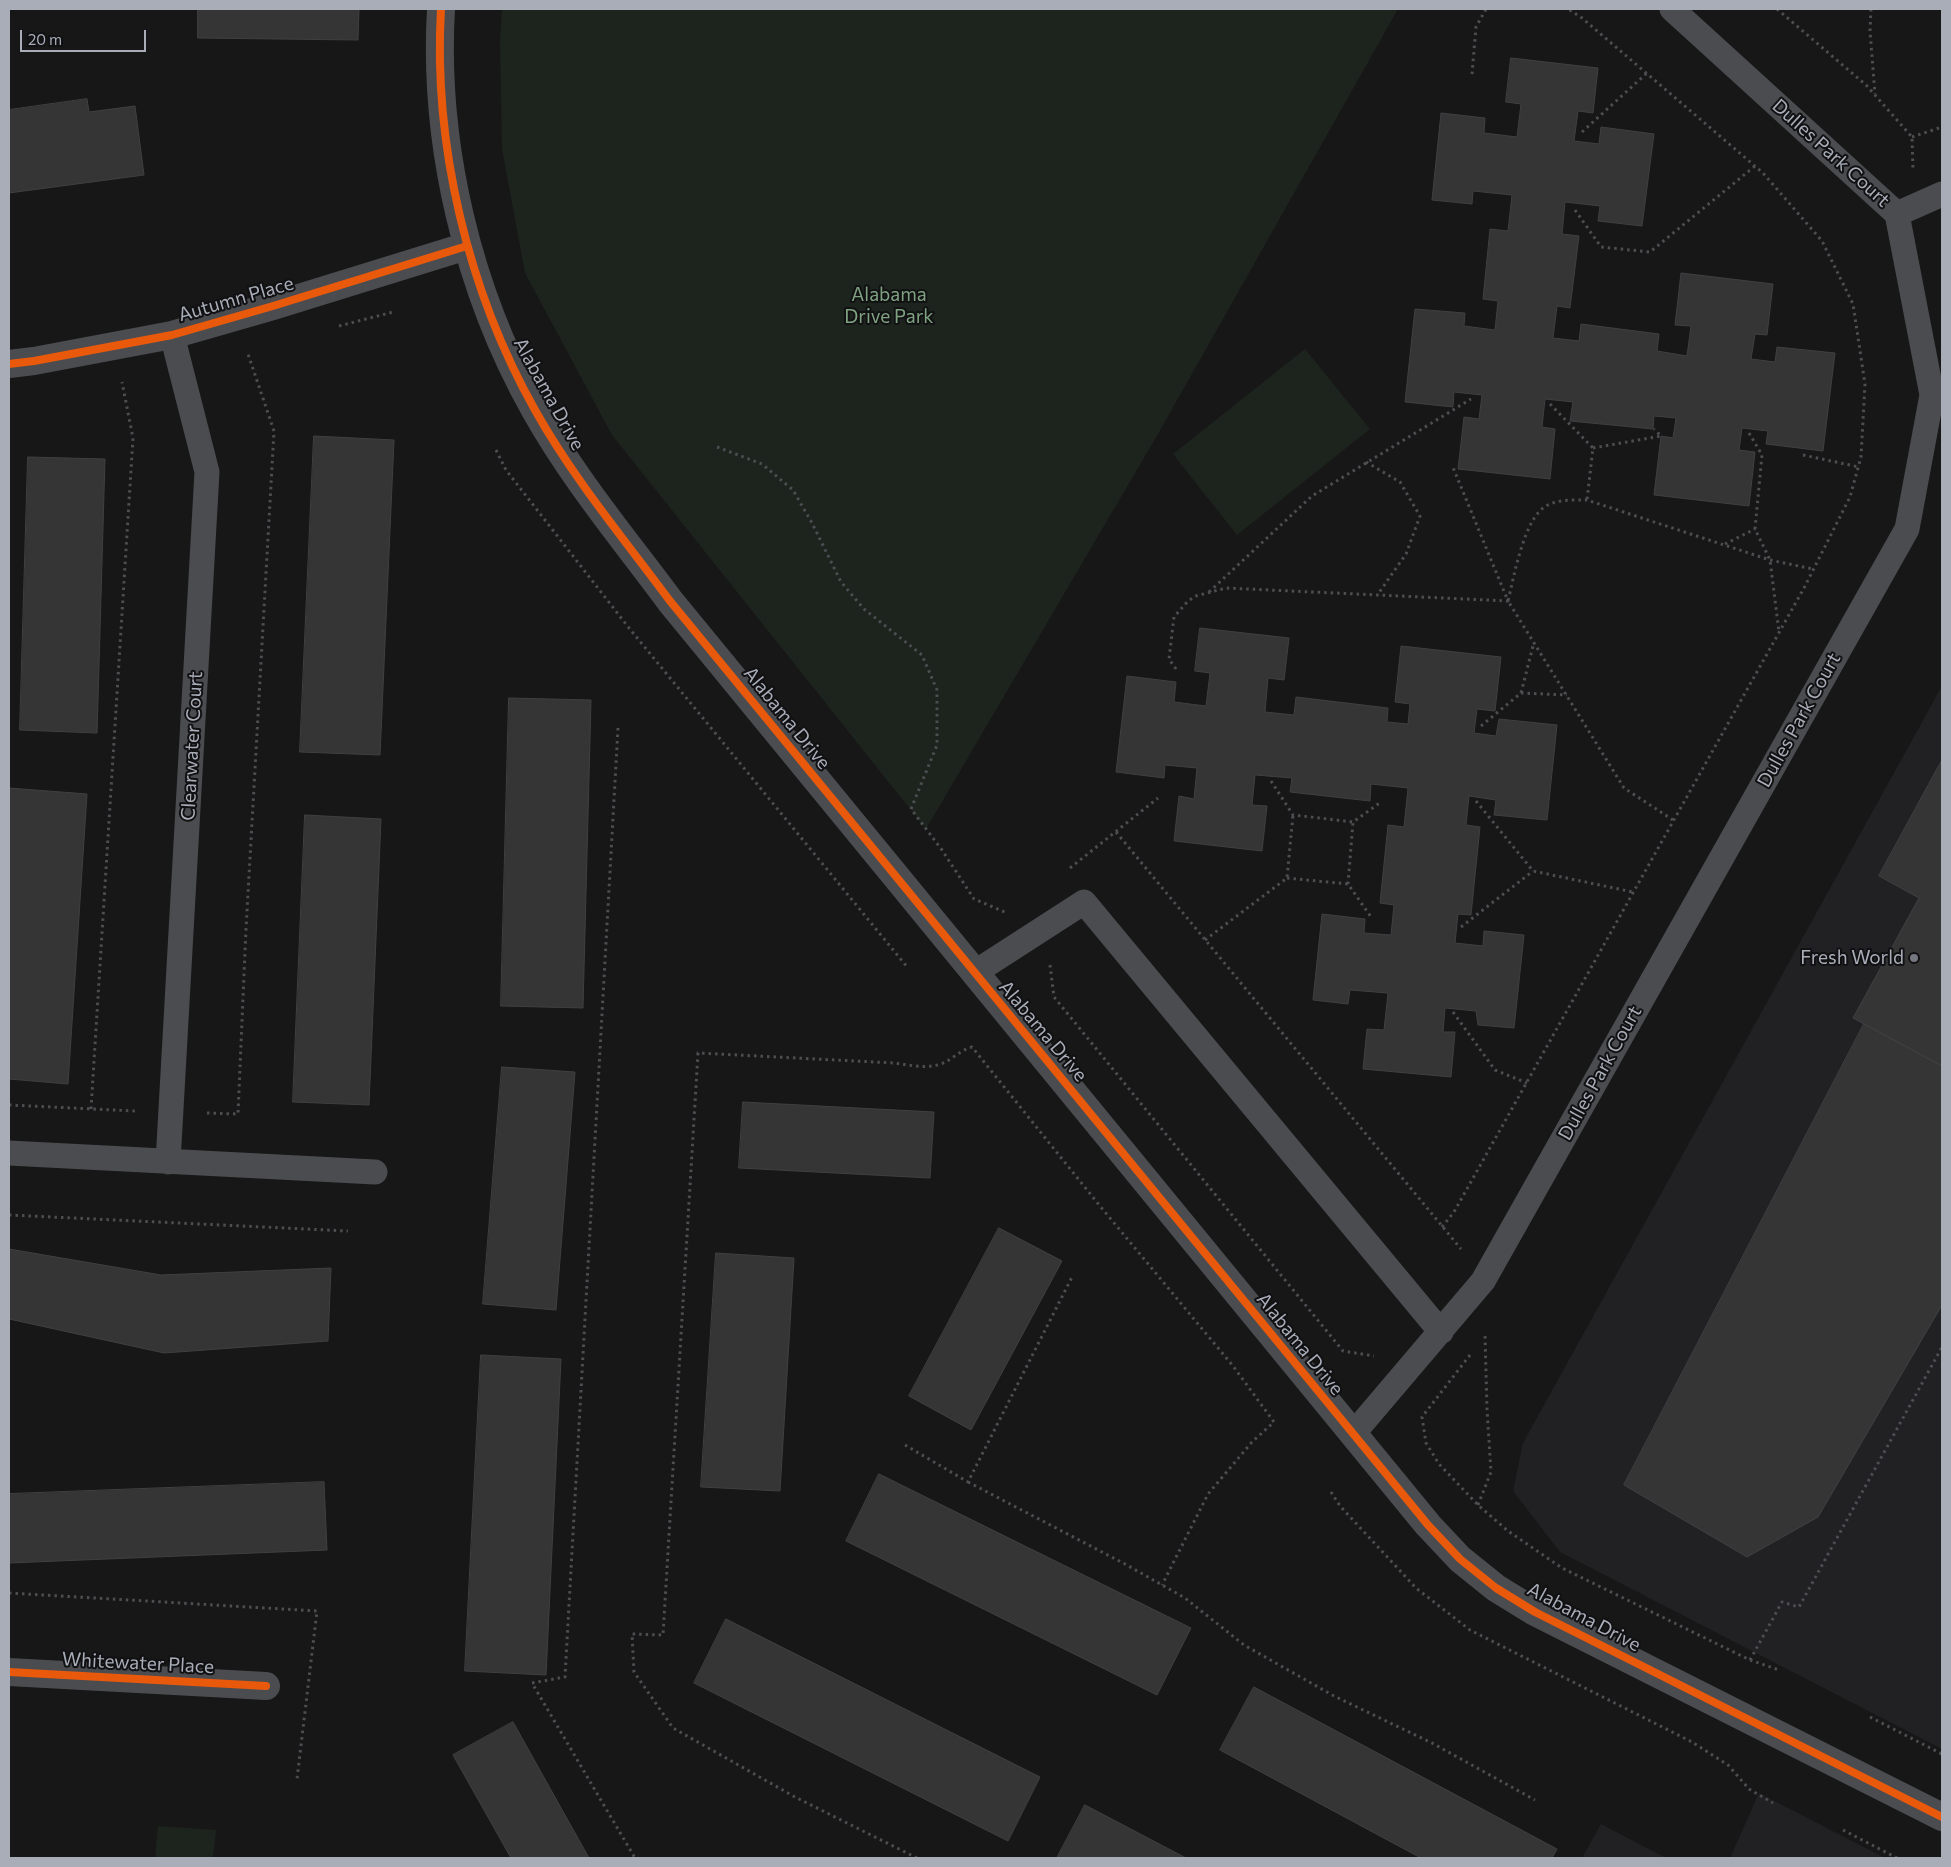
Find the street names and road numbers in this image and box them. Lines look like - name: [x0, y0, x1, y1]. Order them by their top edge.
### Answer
- street label: Dulles Park Court: [1768, 94, 1894, 212]
- street label: Autumn Place: [176, 272, 296, 326]
- street label: Alabama Drive: [509, 334, 589, 454]
- street label: Dulles Park Court: [1753, 649, 1845, 791]
- street label: Alabama Drive: [739, 662, 835, 774]
- street label: Clearwater Court: [177, 671, 207, 821]
- street label: Alabama Drive: [994, 976, 1092, 1086]
- street label: Dulles Park Court: [1554, 1002, 1646, 1144]
- street label: Alabama Drive: [1252, 1288, 1348, 1400]
- street label: Alabama Drive: [1523, 1578, 1645, 1656]
- street label: Whitewater Place: [61, 1648, 215, 1678]

